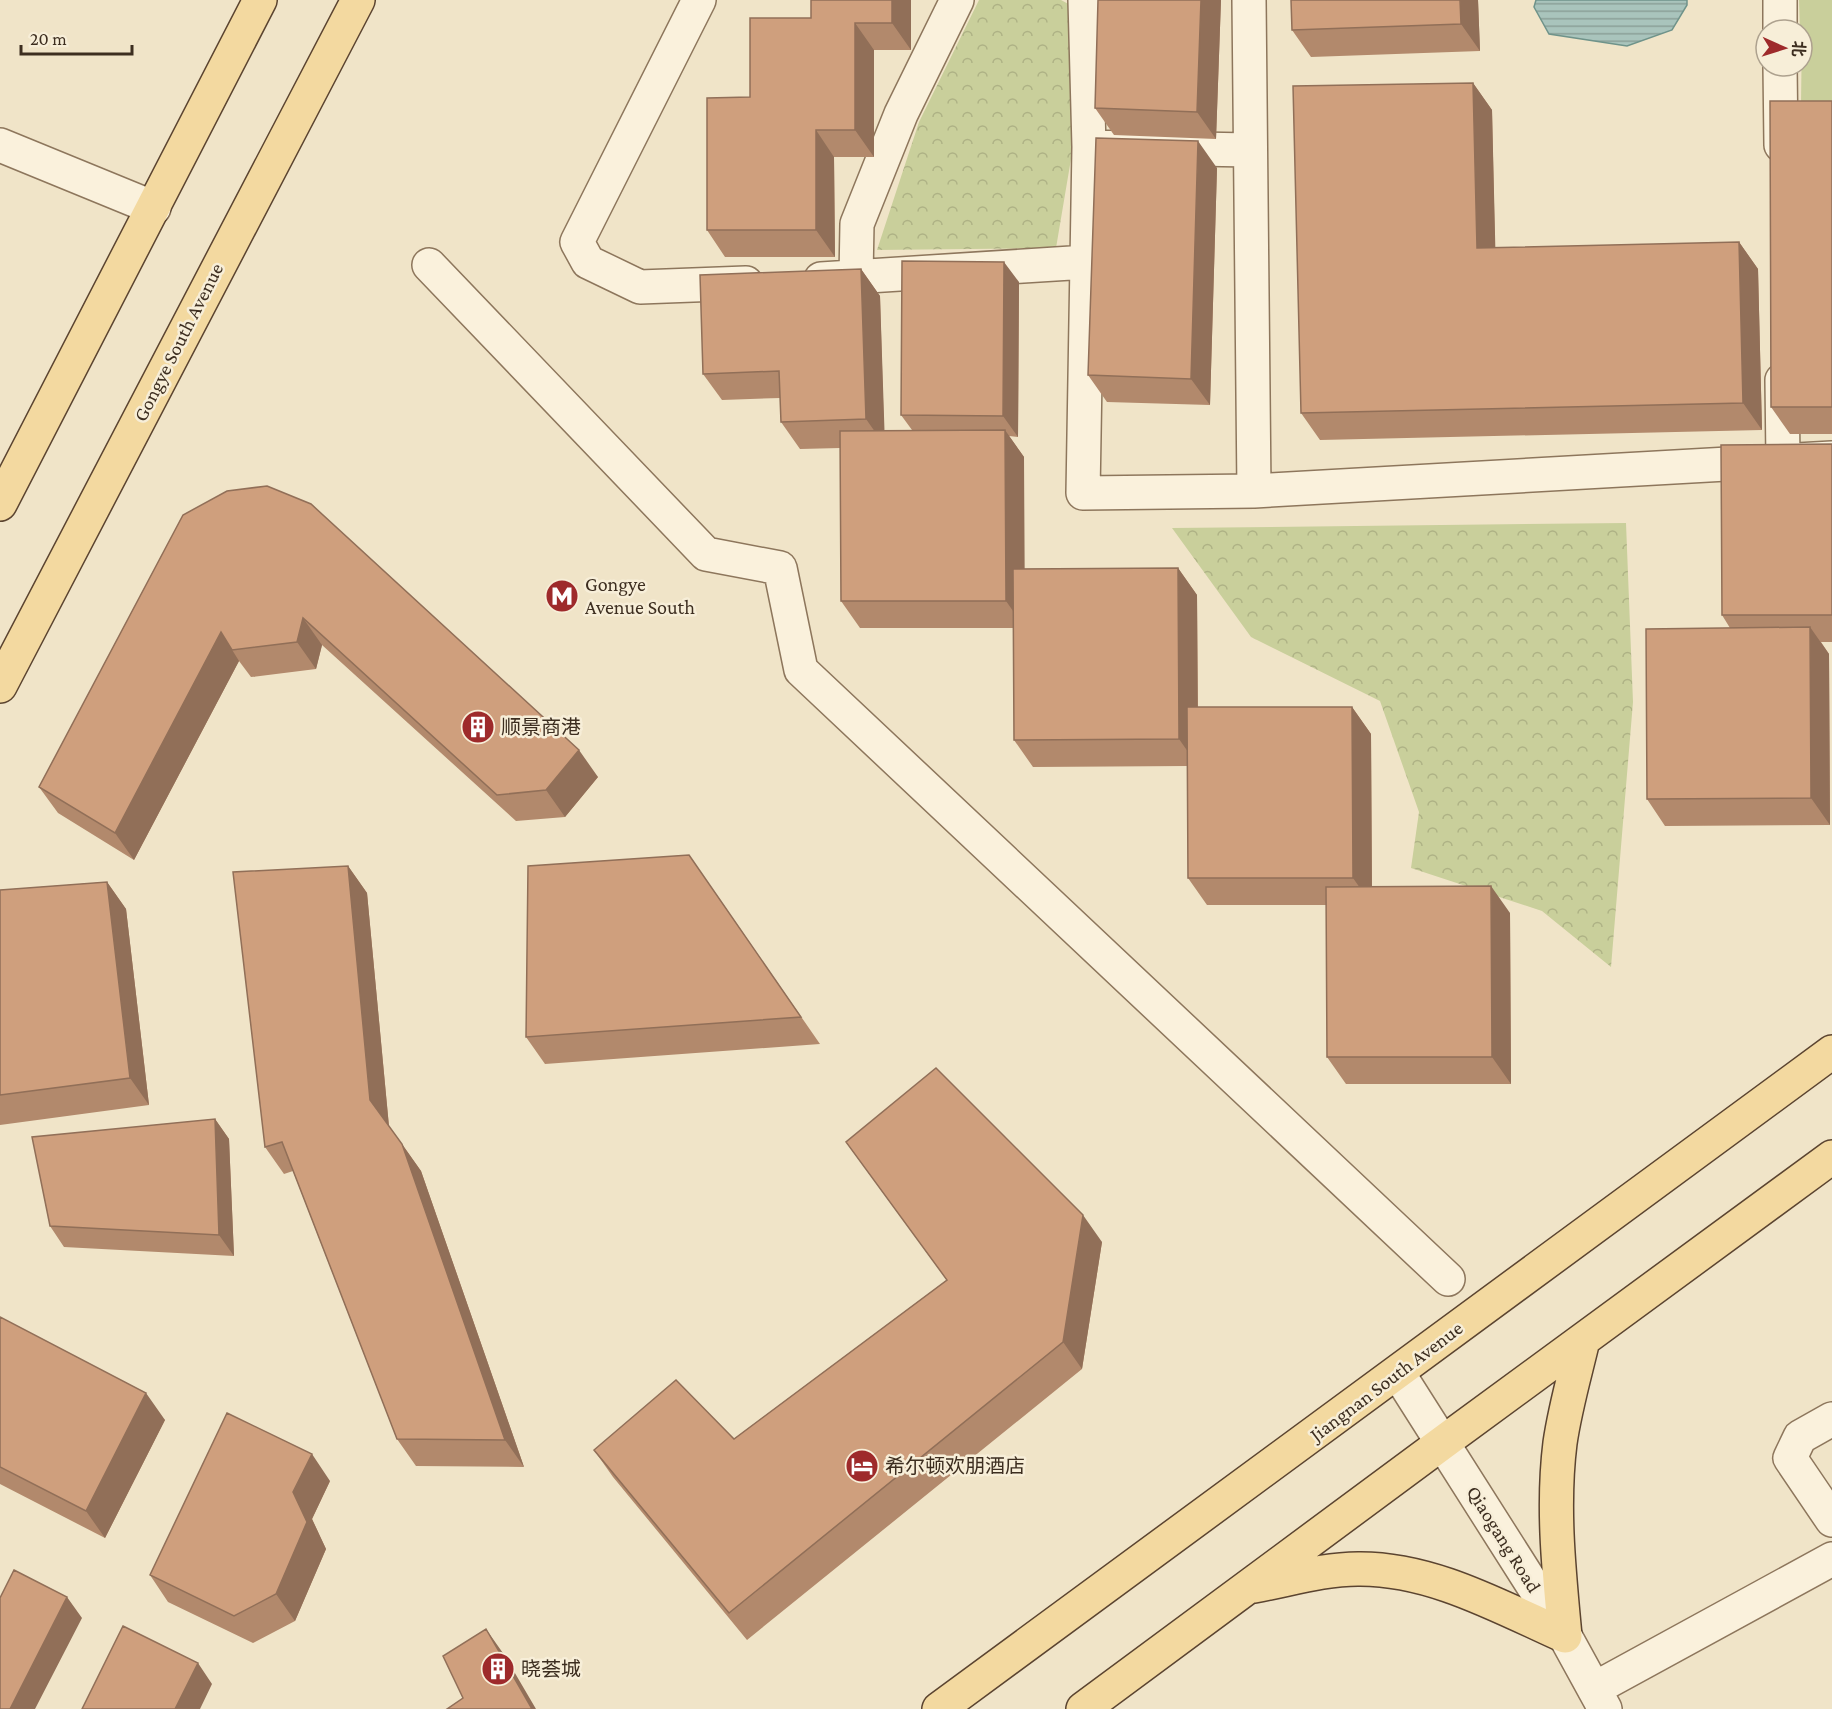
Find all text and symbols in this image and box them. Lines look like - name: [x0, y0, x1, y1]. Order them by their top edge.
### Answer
- scale bar: [21, 18, 132, 56]
- north arrow: [1754, 18, 1814, 78]
- text: 20 m: [30, 29, 67, 49]
- text: 北: [1790, 40, 1807, 57]
- street label: Gongye South Avenue: [129, 259, 228, 425]
- place label: Gongye Avenue South: [585, 573, 695, 618]
- metro station icon: Gongye Avenue South: [544, 578, 580, 614]
- building icon: 顺景商港: [460, 709, 496, 745]
- place label: 顺景商港: [501, 716, 581, 738]
- street label: Jiangnan South Avenue: [1304, 1316, 1467, 1448]
- hotel icon: 希尔顿欢朋酒店: [844, 1448, 880, 1484]
- place label: 希尔顿欢朋酒店: [885, 1455, 1025, 1477]
- street label: Qiaogang Road: [1462, 1482, 1546, 1597]
- building icon: 晓荟城: [480, 1651, 516, 1687]
- place label: 晓荟城: [521, 1658, 581, 1680]

